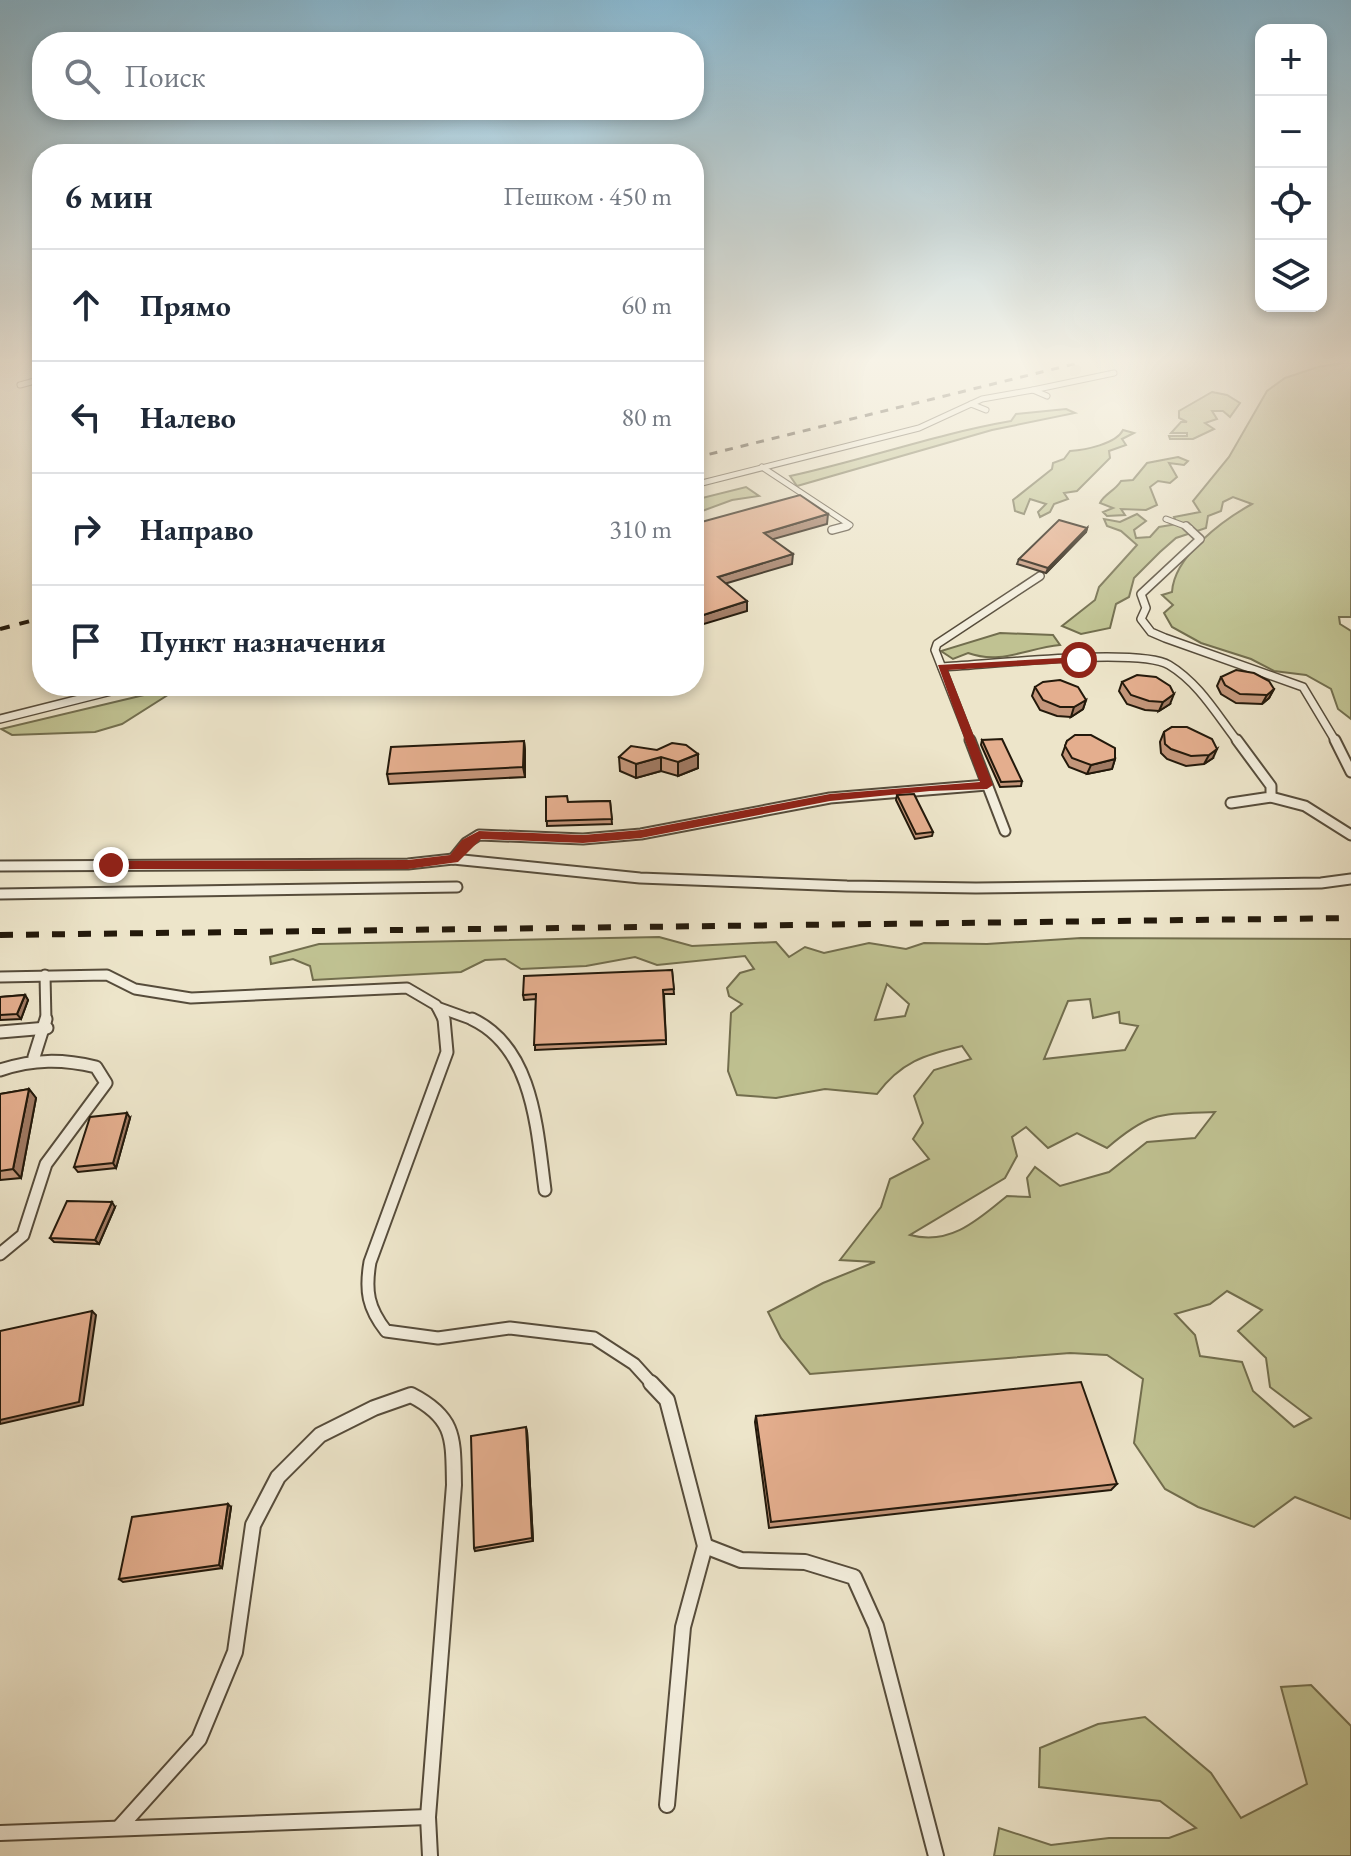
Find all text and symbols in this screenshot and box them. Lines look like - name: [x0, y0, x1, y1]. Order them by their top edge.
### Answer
- map controls: [1255, 24, 1327, 312]
- button: +: [1255, 24, 1327, 96]
- search box: [32, 32, 704, 120]
- icon: search: [60, 54, 104, 98]
- text: Поиск: [124, 57, 206, 96]
- button: −: [1255, 96, 1327, 168]
- button: locate: [1255, 168, 1327, 240]
- text: 6 мин: [64, 174, 153, 218]
- text: Пешком · 450 m: [503, 179, 672, 213]
- button: layers: [1255, 240, 1327, 312]
- icon: ahead: [64, 283, 108, 327]
- text: Прямо: [140, 286, 231, 325]
- text: 60 m: [622, 288, 672, 322]
- icon: left: [64, 395, 108, 439]
- text: Налево: [140, 398, 236, 437]
- text: 80 m: [622, 400, 672, 434]
- icon: right: [64, 507, 108, 551]
- text: Направо: [140, 510, 253, 549]
- text: 310 m: [609, 512, 672, 546]
- icon: arrive: [64, 619, 108, 663]
- text: Пункт назначения: [140, 622, 386, 661]
- route start: [1061, 642, 1097, 678]
- route end: [93, 847, 129, 883]

